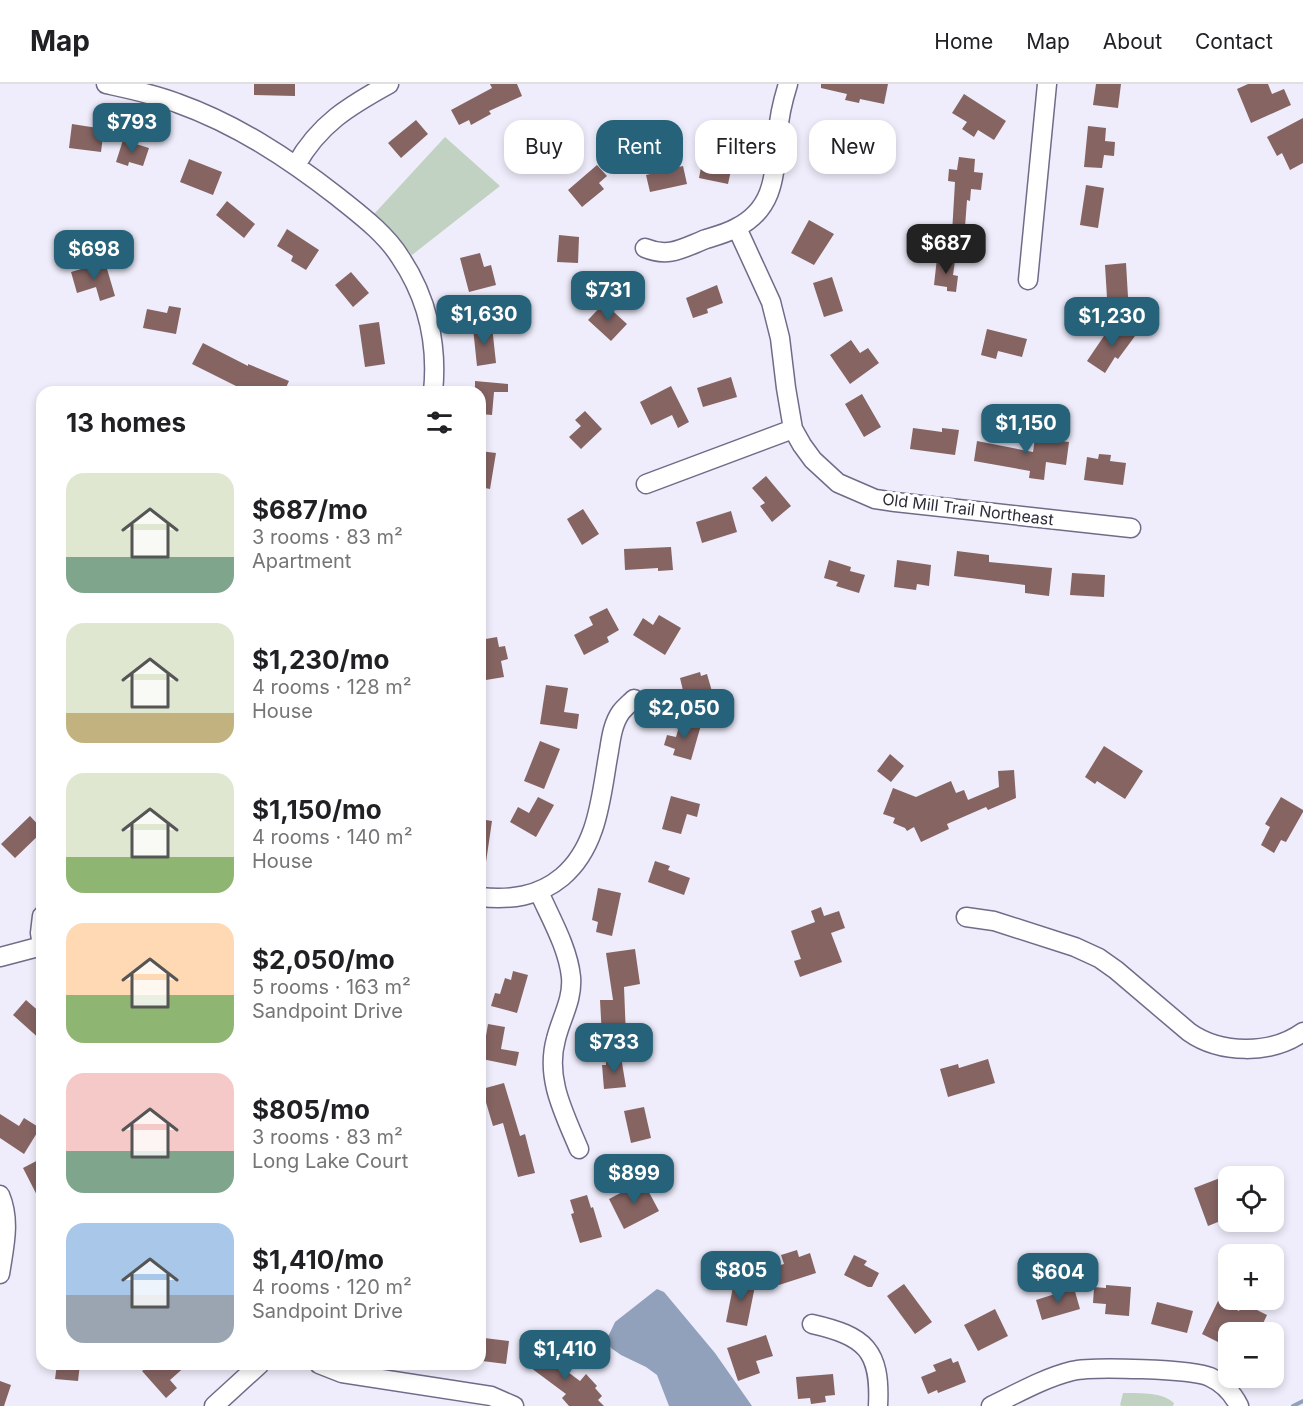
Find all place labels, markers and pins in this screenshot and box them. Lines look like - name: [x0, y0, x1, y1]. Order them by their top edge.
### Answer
- pin: $793: [96, 103, 168, 154]
- pin: $687: [910, 224, 982, 275]
- pin: $698: [58, 230, 130, 281]
- pin: $731: [572, 271, 644, 322]
- pin: $1,630: [435, 295, 533, 346]
- pin: $1,230: [1063, 297, 1161, 348]
- pin: $1,150: [977, 404, 1075, 455]
- pin: $2,050: [635, 689, 733, 740]
- pin: $733: [578, 1023, 650, 1074]
- pin: $899: [598, 1154, 670, 1205]
- pin: $805: [705, 1251, 777, 1302]
- pin: $604: [1022, 1253, 1094, 1304]
- pin: $1,410: [516, 1330, 614, 1381]

